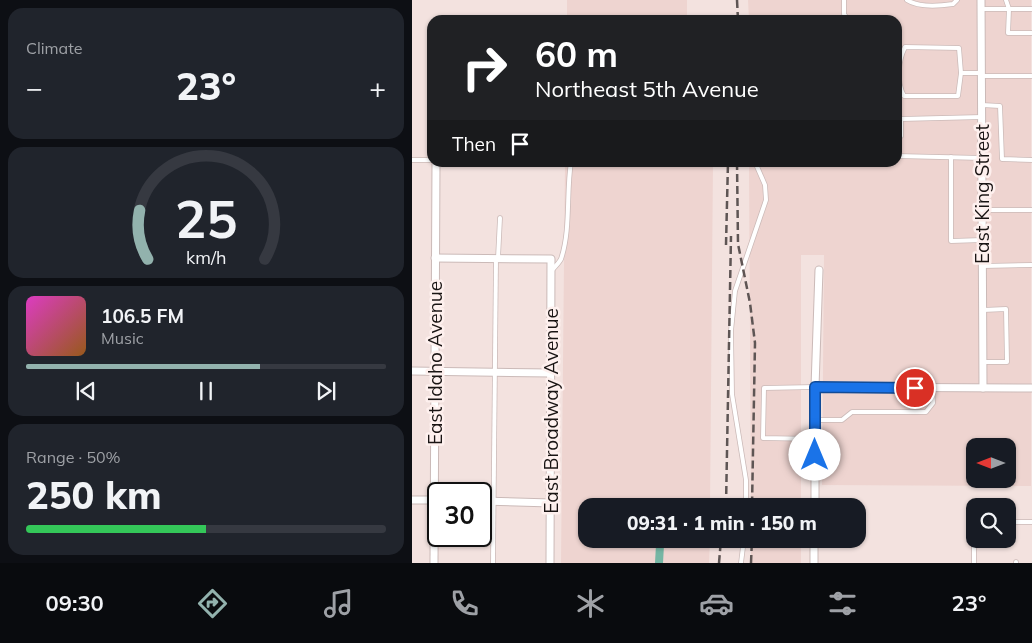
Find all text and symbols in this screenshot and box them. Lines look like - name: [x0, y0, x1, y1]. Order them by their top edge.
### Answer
- text: 60 m: [535, 32, 618, 76]
- icon: right: [452, 35, 517, 100]
- text: Climate: [26, 38, 82, 58]
- text: 23°: [176, 62, 236, 110]
- text: −: [26, 70, 43, 105]
- text: +: [369, 70, 386, 105]
- text: Northeast 5th Avenue: [535, 75, 759, 103]
- street label: East King Street: [970, 124, 994, 264]
- icon: arrive: [506, 130, 534, 158]
- text: Then: [452, 132, 496, 156]
- text: 25: [175, 186, 237, 251]
- text: km/h: [186, 246, 226, 268]
- street label: East Idaho Avenue: [423, 281, 447, 445]
- text: 106.5 FM: [101, 304, 184, 328]
- street label: East Broadway Avenue: [539, 308, 563, 514]
- text: Music: [101, 328, 144, 348]
- pin: [894, 367, 936, 409]
- icon: arrive: [901, 374, 929, 402]
- icon: previous: [72, 377, 100, 405]
- icon: pause: [192, 377, 220, 405]
- icon: next: [312, 377, 340, 405]
- position arrow: [788, 428, 840, 480]
- north arrow: [966, 438, 1016, 488]
- map controls: [966, 438, 1016, 548]
- text: Range · 50%: [26, 447, 121, 467]
- text: 250 km: [26, 471, 162, 519]
- speed limit sign: 30: [427, 482, 492, 547]
- button: search: [966, 498, 1016, 548]
- text: 09:31 · 1 min · 150 m: [627, 511, 817, 535]
- icon: directions: [195, 586, 230, 621]
- icon: music: [321, 586, 356, 621]
- icon: phone: [447, 586, 482, 621]
- icon: climate: [573, 586, 608, 621]
- icon: car: [699, 586, 734, 621]
- icon: filters: [825, 586, 860, 621]
- text: 09:30: [46, 589, 104, 617]
- text: 23°: [952, 589, 986, 617]

